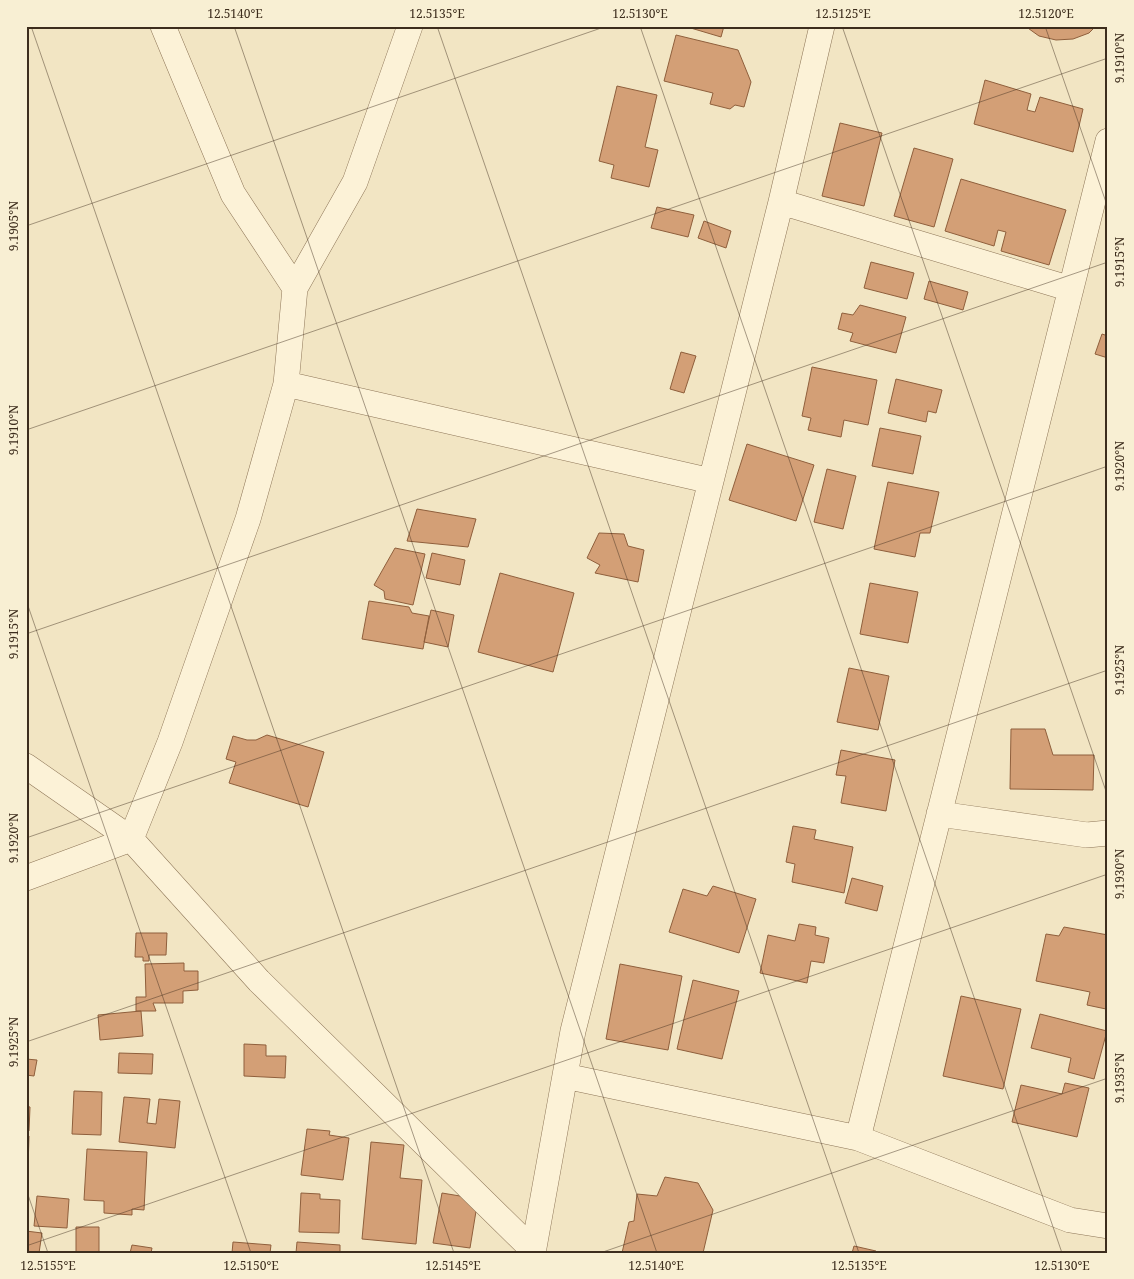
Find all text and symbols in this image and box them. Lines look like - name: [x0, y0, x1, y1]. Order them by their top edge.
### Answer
- text: 12.5140°E: [207, 5, 263, 22]
- text: 12.5135°E: [409, 5, 465, 22]
- text: 12.5130°E: [612, 5, 668, 22]
- text: 12.5125°E: [815, 5, 871, 22]
- text: 12.5120°E: [1018, 5, 1074, 22]
- text: 9.1910°N: [1111, 33, 1128, 83]
- text: 9.1905°N: [5, 201, 22, 251]
- text: 9.1915°N: [1111, 237, 1128, 287]
- text: 9.1910°N: [5, 405, 22, 455]
- text: 9.1920°N: [1111, 441, 1128, 491]
- text: 9.1915°N: [5, 609, 22, 659]
- text: 9.1925°N: [1111, 645, 1128, 695]
- text: 9.1920°N: [5, 813, 22, 863]
- text: 9.1930°N: [1111, 849, 1128, 899]
- text: 9.1925°N: [5, 1017, 22, 1067]
- text: 9.1935°N: [1111, 1053, 1128, 1103]
- text: 12.5155°E: [20, 1257, 76, 1274]
- text: 12.5150°E: [223, 1257, 279, 1274]
- text: 12.5145°E: [425, 1257, 481, 1274]
- text: 12.5140°E: [628, 1257, 684, 1274]
- text: 12.5135°E: [831, 1257, 887, 1274]
- text: 12.5130°E: [1034, 1257, 1090, 1274]

